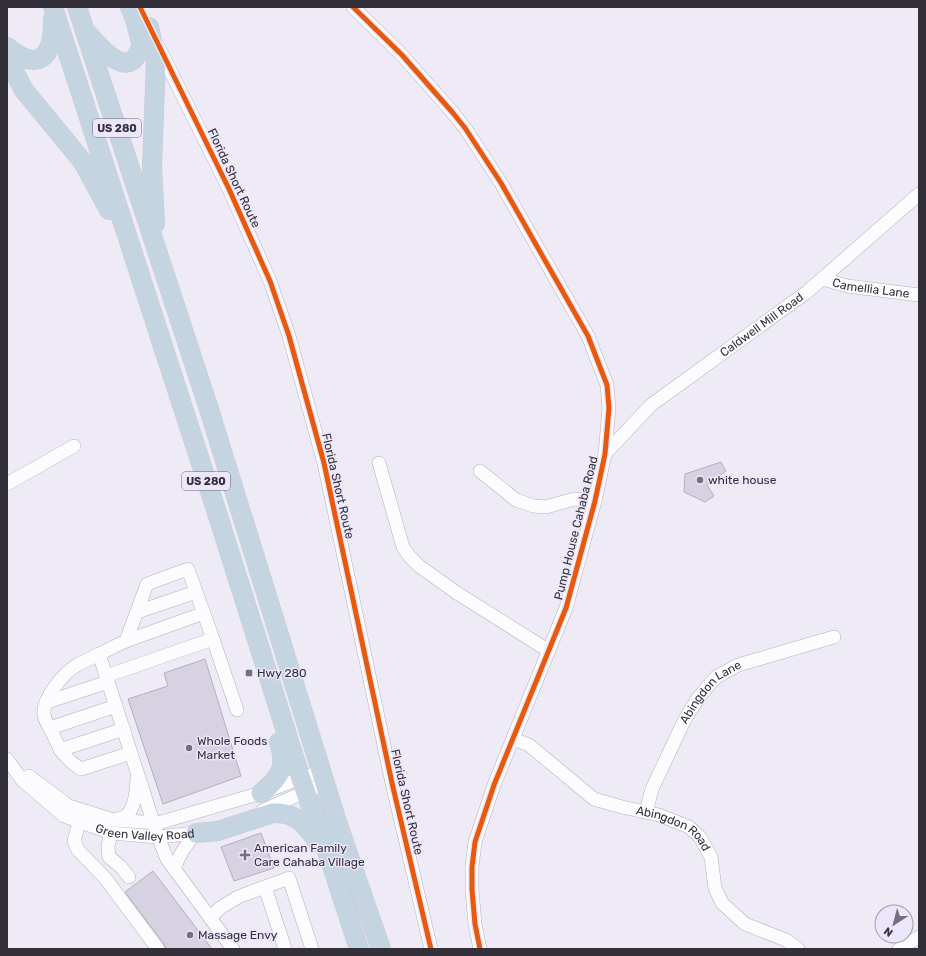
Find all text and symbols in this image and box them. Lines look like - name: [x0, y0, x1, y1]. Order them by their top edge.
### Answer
- road number: US 280: [93, 119, 141, 137]
- street label: Florida Short Route: [205, 126, 263, 230]
- street label: Camellia Lane: [831, 275, 911, 301]
- street label: Caldwell Mill Road: [717, 290, 806, 360]
- street label: Florida Short Route: [319, 432, 357, 541]
- street label: Pump House Cahaba Road: [551, 455, 601, 601]
- road number: US 280: [182, 472, 230, 490]
- place label: white house: [708, 473, 777, 487]
- marker: white house: [695, 475, 705, 485]
- street label: Abingdon Lane: [677, 658, 744, 726]
- place label: Hwy 280: [257, 666, 307, 680]
- marker: Hwy 280: [244, 668, 254, 678]
- place label: Whole Foods Market: [197, 734, 267, 762]
- marker: Whole Foods Market: [184, 743, 194, 753]
- street label: Florida Short Route: [388, 748, 426, 857]
- street label: Abingdon Road: [635, 803, 713, 853]
- street label: Green Valley Road: [94, 821, 195, 844]
- place label: American Family Care Cahaba Village: [254, 841, 365, 869]
- marker: American Family Care Cahaba Village: [239, 849, 251, 861]
- north arrow: [874, 904, 914, 944]
- text: N: [881, 924, 895, 939]
- place label: Massage Envy: [198, 928, 278, 942]
- marker: Massage Envy: [185, 930, 195, 940]

